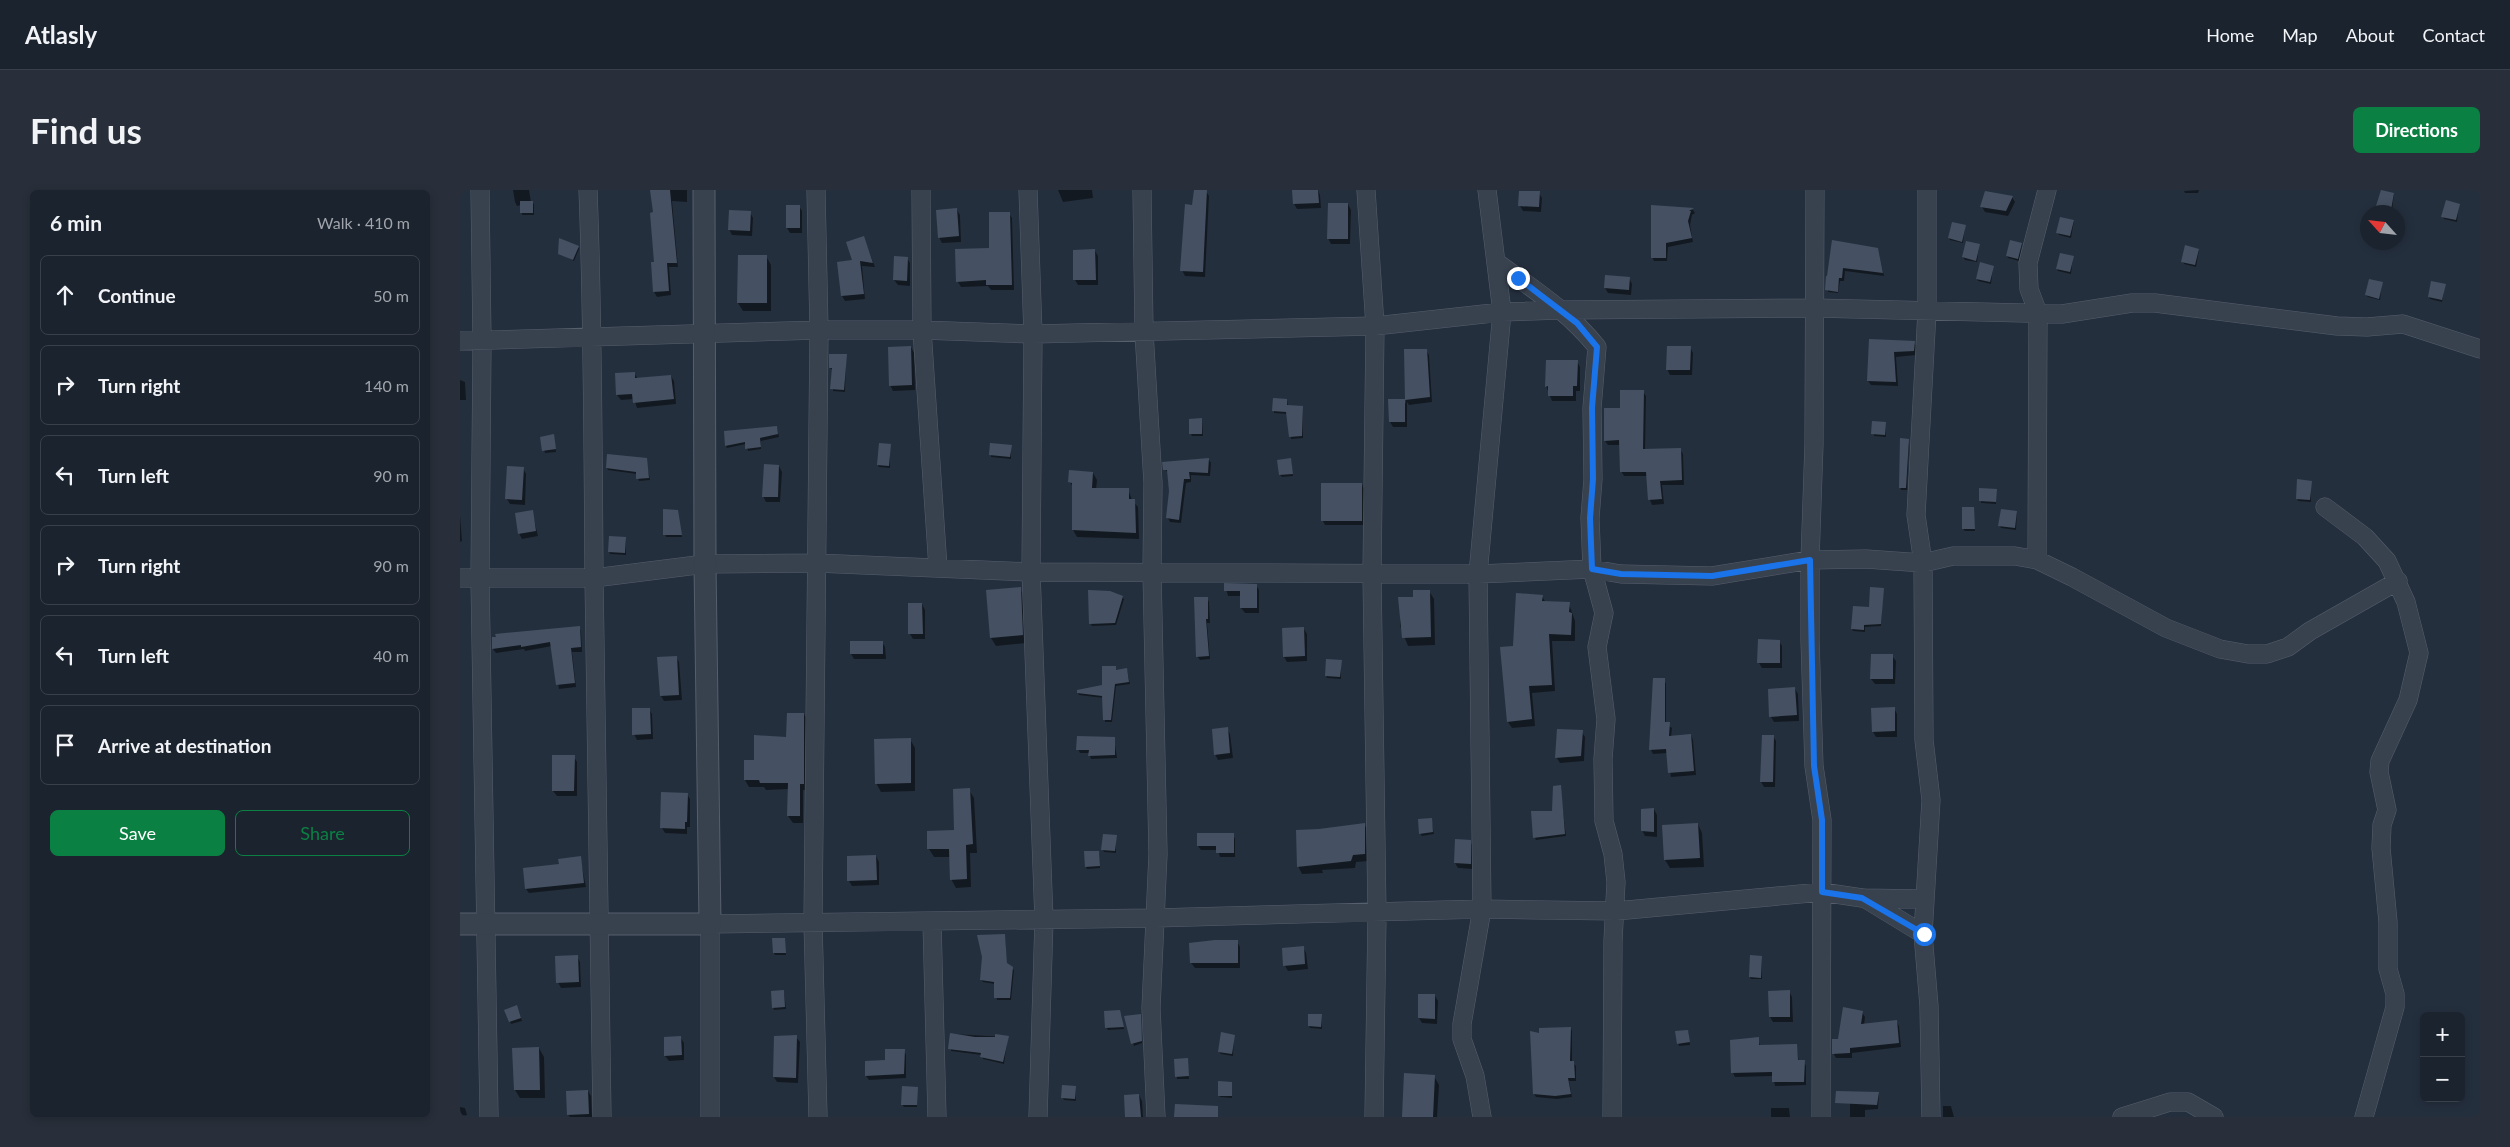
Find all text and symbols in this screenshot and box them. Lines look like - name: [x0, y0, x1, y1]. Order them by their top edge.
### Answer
- text: Atlasly: [25, 20, 97, 49]
- text: Home: [2206, 24, 2254, 46]
- text: Map: [2282, 24, 2318, 46]
- text: About: [2346, 24, 2395, 46]
- text: Contact: [2423, 24, 2485, 46]
- button: Directions: [2353, 107, 2480, 153]
- text: Find us: [30, 109, 142, 151]
- north arrow: [2360, 205, 2405, 250]
- text: 6 min: [50, 210, 102, 235]
- text: Walk · 410 m: [317, 213, 410, 232]
- route end: [1507, 267, 1530, 290]
- icon: ahead: [51, 281, 79, 309]
- text: Continue: [98, 284, 176, 307]
- text: 50 m: [373, 286, 409, 305]
- icon: right: [51, 371, 79, 399]
- text: Turn right: [98, 374, 180, 397]
- text: 140 m: [364, 376, 409, 395]
- icon: left: [51, 461, 79, 489]
- text: Turn left: [98, 464, 169, 487]
- text: 90 m: [373, 466, 409, 485]
- icon: right: [51, 551, 79, 579]
- text: Turn right: [98, 554, 180, 577]
- text: 90 m: [373, 556, 409, 575]
- icon: left: [51, 641, 79, 669]
- text: Turn left: [98, 644, 169, 667]
- text: 40 m: [373, 646, 409, 665]
- icon: arrive: [51, 731, 79, 759]
- text: Arrive at destination: [98, 734, 271, 757]
- button: Save: [50, 810, 225, 856]
- button: Share: [235, 810, 410, 856]
- route start: [1913, 923, 1936, 946]
- map controls: [2420, 1012, 2465, 1102]
- button: +: [2420, 1012, 2465, 1057]
- button: −: [2420, 1057, 2465, 1102]

